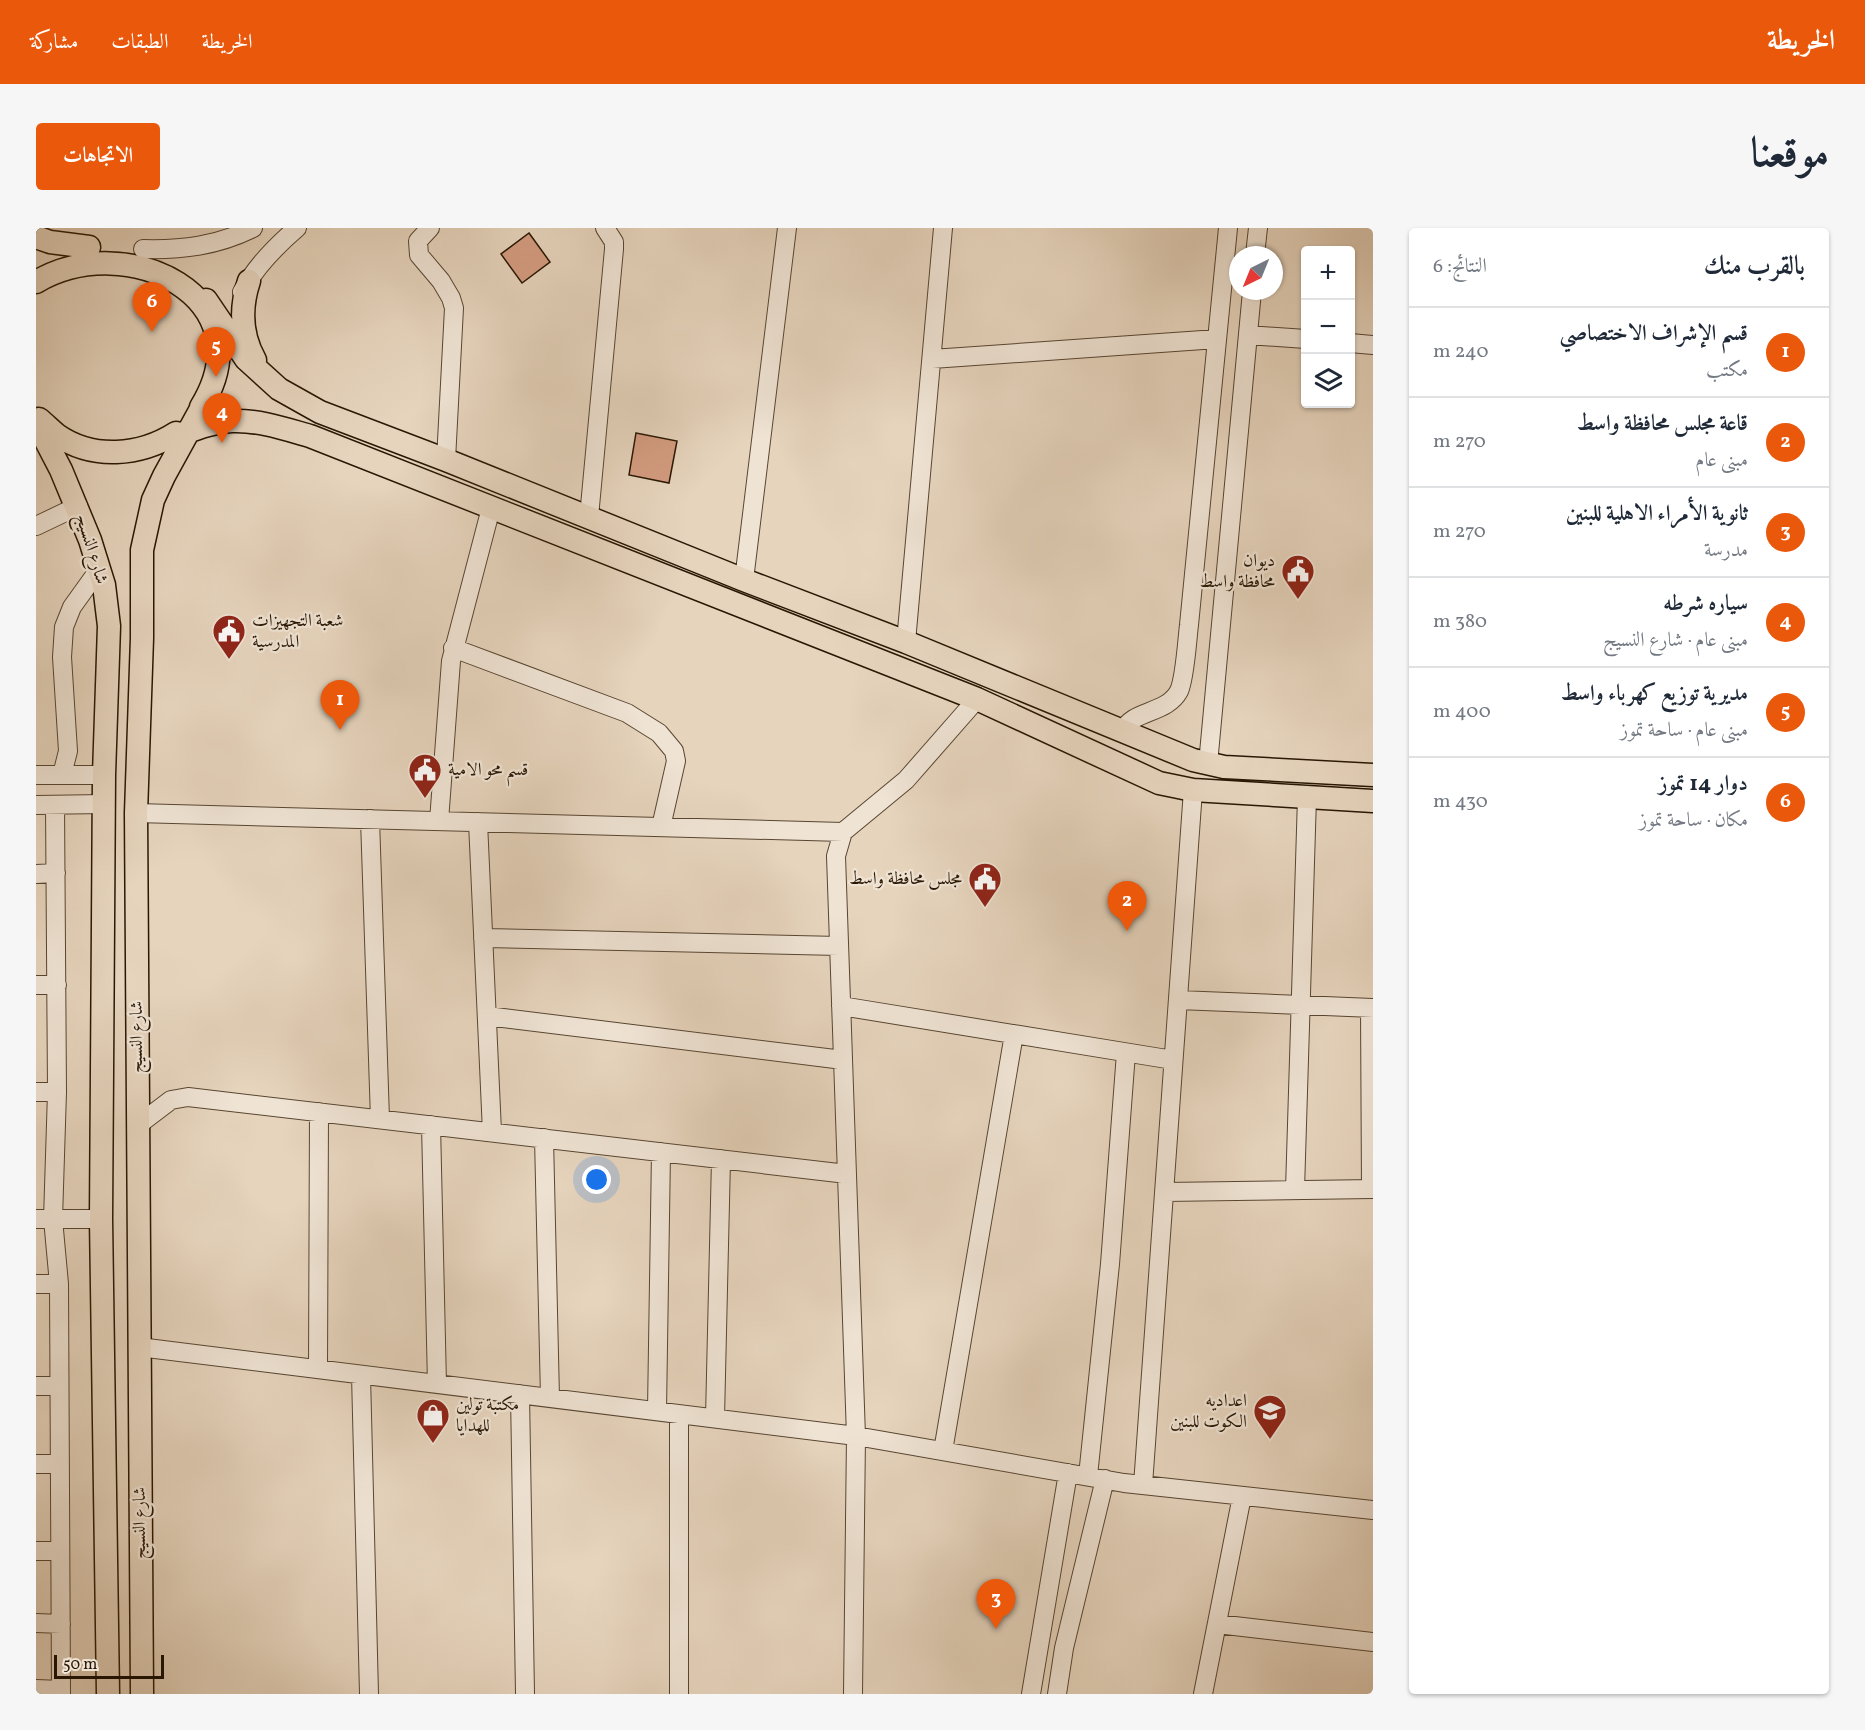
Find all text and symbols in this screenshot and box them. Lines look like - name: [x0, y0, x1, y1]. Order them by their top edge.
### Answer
- text: الخريطة: [1767, 22, 1835, 61]
- text: مشاركة: [30, 28, 78, 57]
- text: الطبقات: [111, 28, 168, 57]
- text: الخريطة: [201, 28, 253, 57]
- button: الاتجاهات: [36, 123, 160, 190]
- text: موقعنا: [1751, 126, 1829, 185]
- north arrow: [1229, 246, 1283, 300]
- map controls: [1301, 246, 1355, 408]
- button: +: [1301, 246, 1355, 300]
- text: بالقرب منك: [1704, 249, 1805, 285]
- text: النتائج: 6: [1433, 253, 1487, 281]
- pin: 6: [132, 282, 172, 332]
- button: −: [1301, 300, 1355, 354]
- text: قسم الإشراف الاختصاصي: [1560, 319, 1748, 350]
- pin: 5: [196, 328, 236, 377]
- text: 240 m: [1433, 338, 1488, 366]
- text: 1: [1781, 338, 1790, 366]
- button: layers: [1301, 354, 1355, 408]
- text: مكتب: [1706, 357, 1748, 385]
- pin: 4: [202, 394, 242, 443]
- text: قاعة مجلس محافظة واسط: [1577, 409, 1748, 440]
- text: 270 m: [1433, 428, 1486, 456]
- text: 2: [1780, 428, 1791, 456]
- text: مبنى عام: [1695, 447, 1748, 475]
- text: ثانوية الأمراء الاهلية للبنين: [1566, 499, 1748, 530]
- street label: شارع النسيج: [67, 511, 114, 588]
- text: 270 m: [1433, 518, 1486, 546]
- text: 3: [1780, 518, 1791, 546]
- text: مدرسة: [1704, 537, 1748, 565]
- place label: ديوان محافظة واسط: [1199, 549, 1275, 595]
- public building icon: ديوان محافظة واسط: [1280, 553, 1316, 600]
- text: سياره شرطه: [1663, 589, 1748, 620]
- text: 380 m: [1433, 608, 1487, 636]
- text: 4: [1779, 608, 1792, 636]
- place label: شعبة التجهيزات المدرسية: [252, 609, 344, 655]
- public building icon: شعبة التجهيزات المدرسية: [211, 613, 247, 660]
- text: مبنى عام · شارع النسيج: [1603, 627, 1748, 655]
- text: مديرية توزيع كهرباء واسط: [1561, 679, 1748, 710]
- pin: 1: [320, 680, 360, 730]
- text: 400 m: [1433, 698, 1491, 726]
- text: 5: [1781, 698, 1790, 726]
- text: مبنى عام · ساحة تموز: [1620, 717, 1748, 745]
- public building icon: قسم محو الامية: [407, 752, 443, 799]
- place label: قسم محو الامية: [448, 758, 528, 787]
- text: دوار 14 تموز: [1659, 769, 1748, 800]
- text: 430 m: [1433, 788, 1488, 816]
- text: 6: [1780, 788, 1791, 816]
- text: مكان · ساحة تموز: [1639, 807, 1748, 835]
- public building icon: مجلس محافظة واسط: [967, 861, 1003, 908]
- place label: مجلس محافظة واسط: [849, 867, 962, 892]
- pin: 2: [1108, 882, 1146, 931]
- street label: شارع النسيج: [125, 1001, 152, 1073]
- your location: [582, 1165, 611, 1194]
- place label: اعداديه الكوت للبنين: [1170, 1389, 1247, 1435]
- place label: مكتبة تولين للهدايا: [456, 1393, 519, 1439]
- school or university icon: اعداديه الكوت للبنين: [1252, 1393, 1288, 1440]
- shop icon: مكتبة تولين للهدايا: [415, 1397, 451, 1444]
- street label: شارع النسيج: [128, 1487, 155, 1559]
- pin: 3: [976, 1580, 1016, 1629]
- scale bar: [54, 1652, 164, 1680]
- text: 50 m: [63, 1654, 97, 1676]

